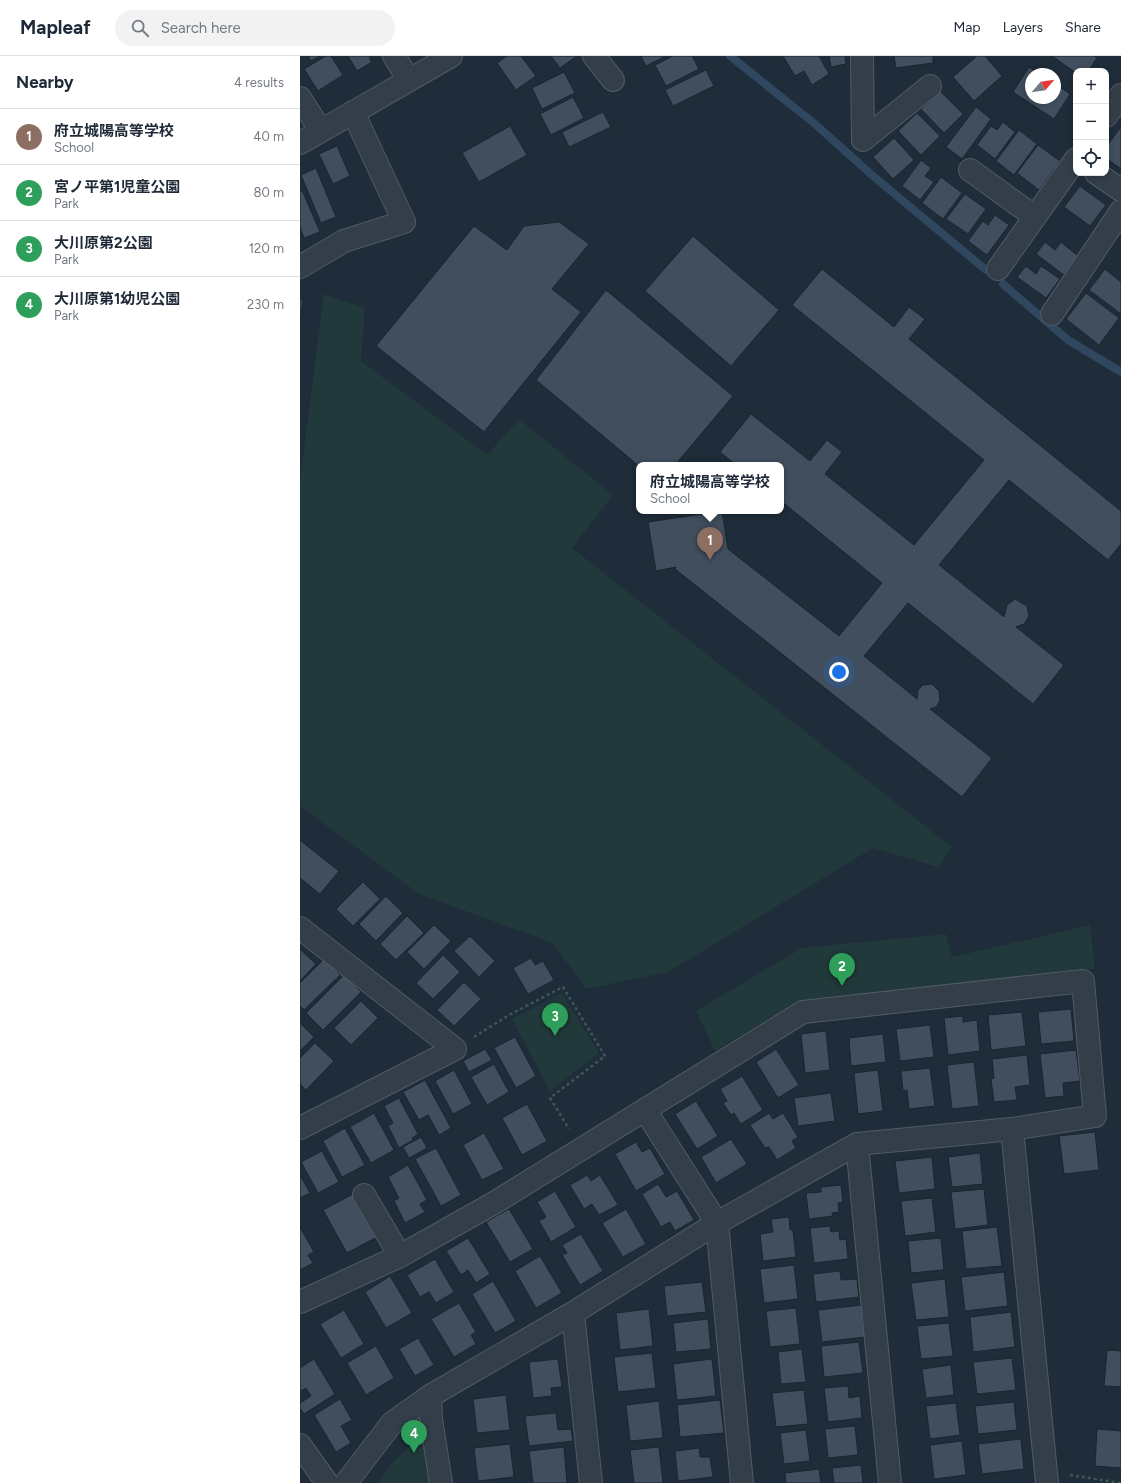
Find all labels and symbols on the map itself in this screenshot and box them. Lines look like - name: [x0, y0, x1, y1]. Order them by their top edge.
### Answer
- north arrow: [1025, 68, 1061, 104]
- pin: 1: [697, 527, 723, 560]
- your location: [829, 662, 849, 682]
- pin: 2: [829, 953, 855, 986]
- pin: 3: [542, 1003, 568, 1036]
- pin: 4: [401, 1420, 427, 1453]

